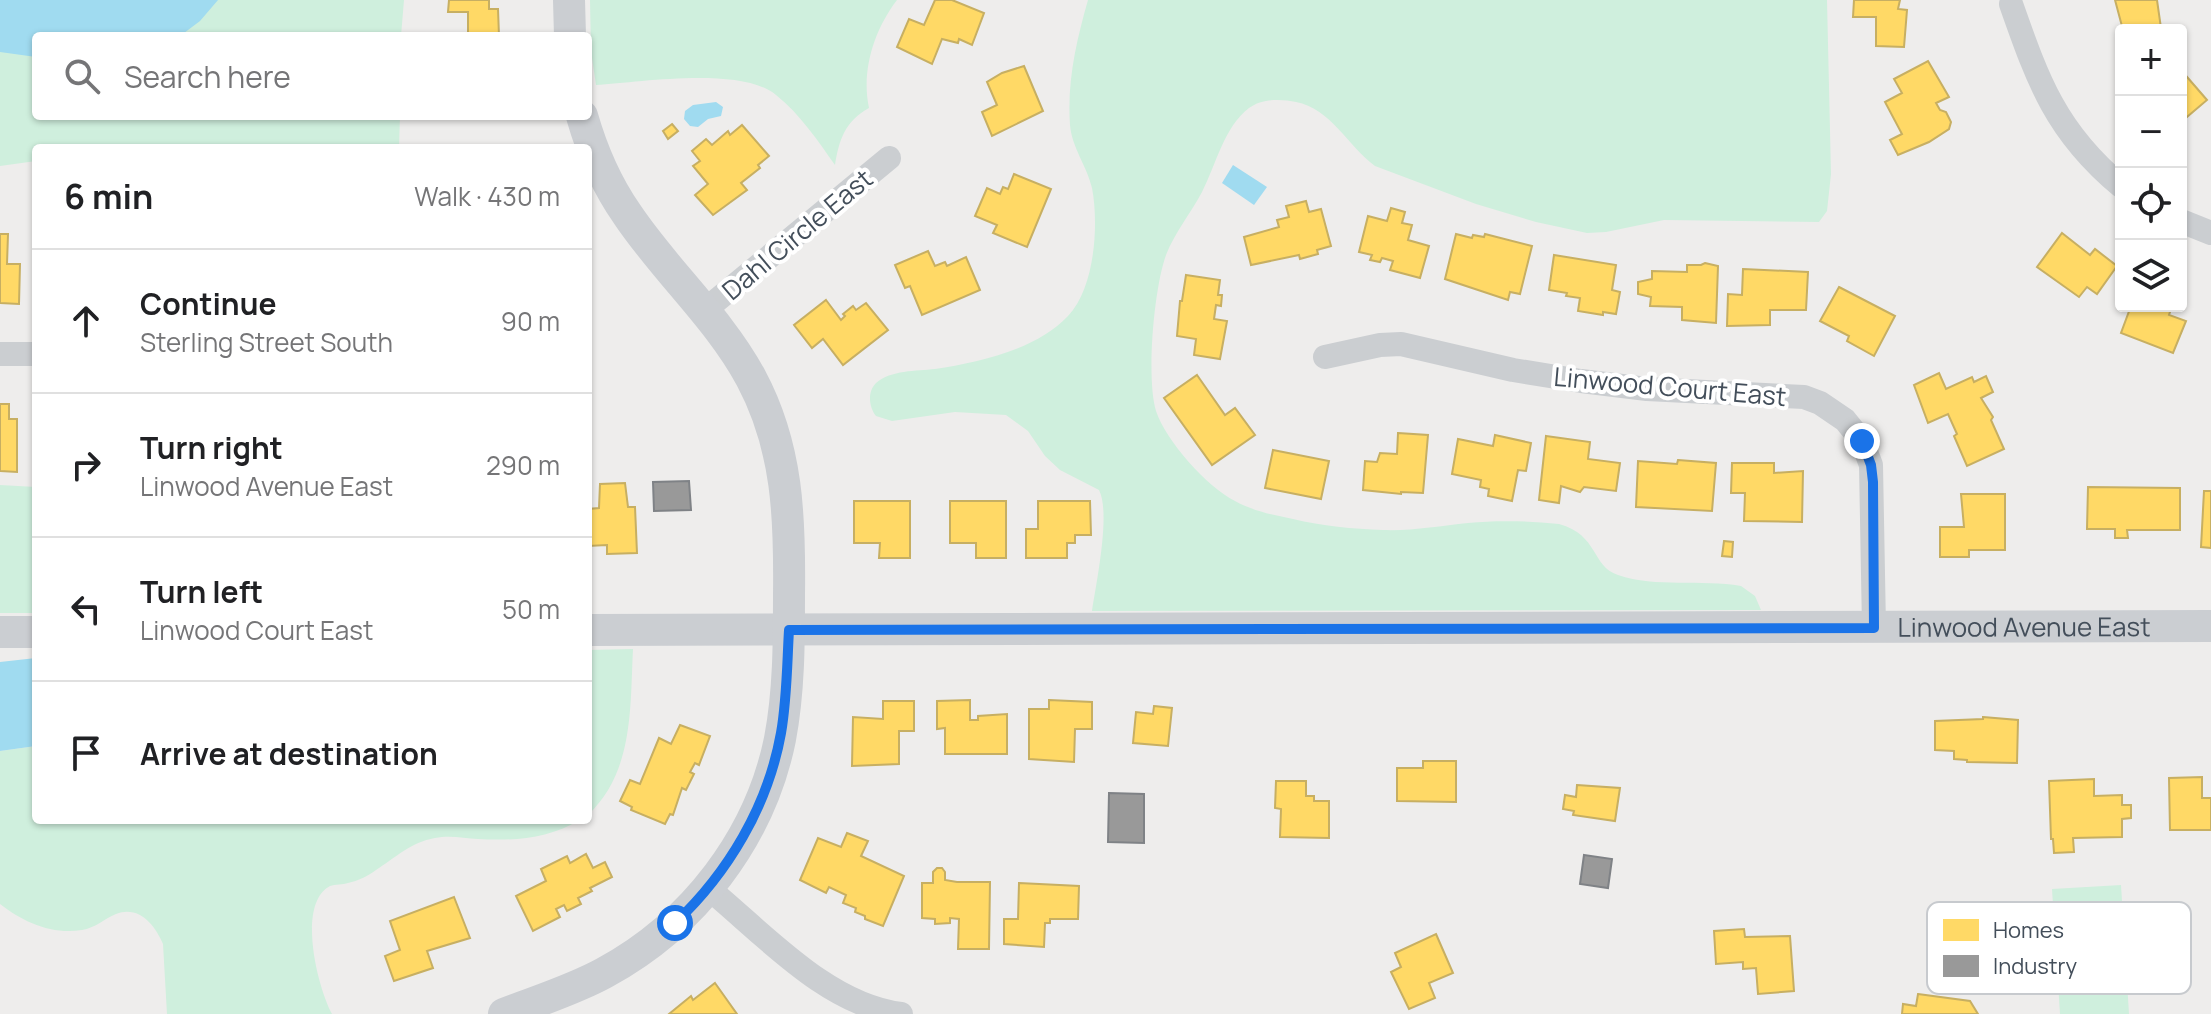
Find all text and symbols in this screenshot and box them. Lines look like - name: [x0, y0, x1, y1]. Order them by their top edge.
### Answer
- map controls: [2115, 24, 2187, 312]
- button: +: [2115, 24, 2187, 96]
- search box: [32, 32, 592, 120]
- icon: search: [60, 54, 104, 98]
- text: Search here: [124, 56, 291, 97]
- button: −: [2115, 96, 2187, 168]
- street label: Dahl Circle East: [714, 160, 880, 308]
- button: locate: [2115, 168, 2187, 240]
- text: 6 min: [64, 173, 153, 219]
- text: Walk · 430 m: [414, 178, 560, 214]
- button: layers: [2115, 240, 2187, 312]
- text: Continue: [140, 283, 276, 324]
- icon: ahead: [64, 299, 108, 343]
- text: 90 m: [501, 303, 560, 339]
- text: Sterling Street South: [140, 324, 393, 360]
- street label: Linwood Court East: [1552, 358, 1788, 414]
- route end: [1844, 423, 1880, 459]
- text: Turn right: [140, 427, 283, 468]
- icon: right: [64, 443, 108, 487]
- text: 290 m: [486, 447, 560, 483]
- text: Linwood Avenue East: [140, 468, 393, 504]
- text: Turn left: [140, 571, 263, 612]
- icon: left: [64, 587, 108, 631]
- text: 50 m: [502, 591, 560, 627]
- street label: Linwood Avenue East: [1897, 608, 2151, 645]
- text: Linwood Court East: [140, 612, 373, 648]
- icon: arrive: [64, 731, 108, 775]
- text: Arrive at destination: [140, 733, 438, 774]
- legend: [1927, 902, 2191, 994]
- route start: [657, 905, 693, 941]
- text: Homes: [1993, 915, 2064, 945]
- text: Industry: [1993, 951, 2077, 981]

